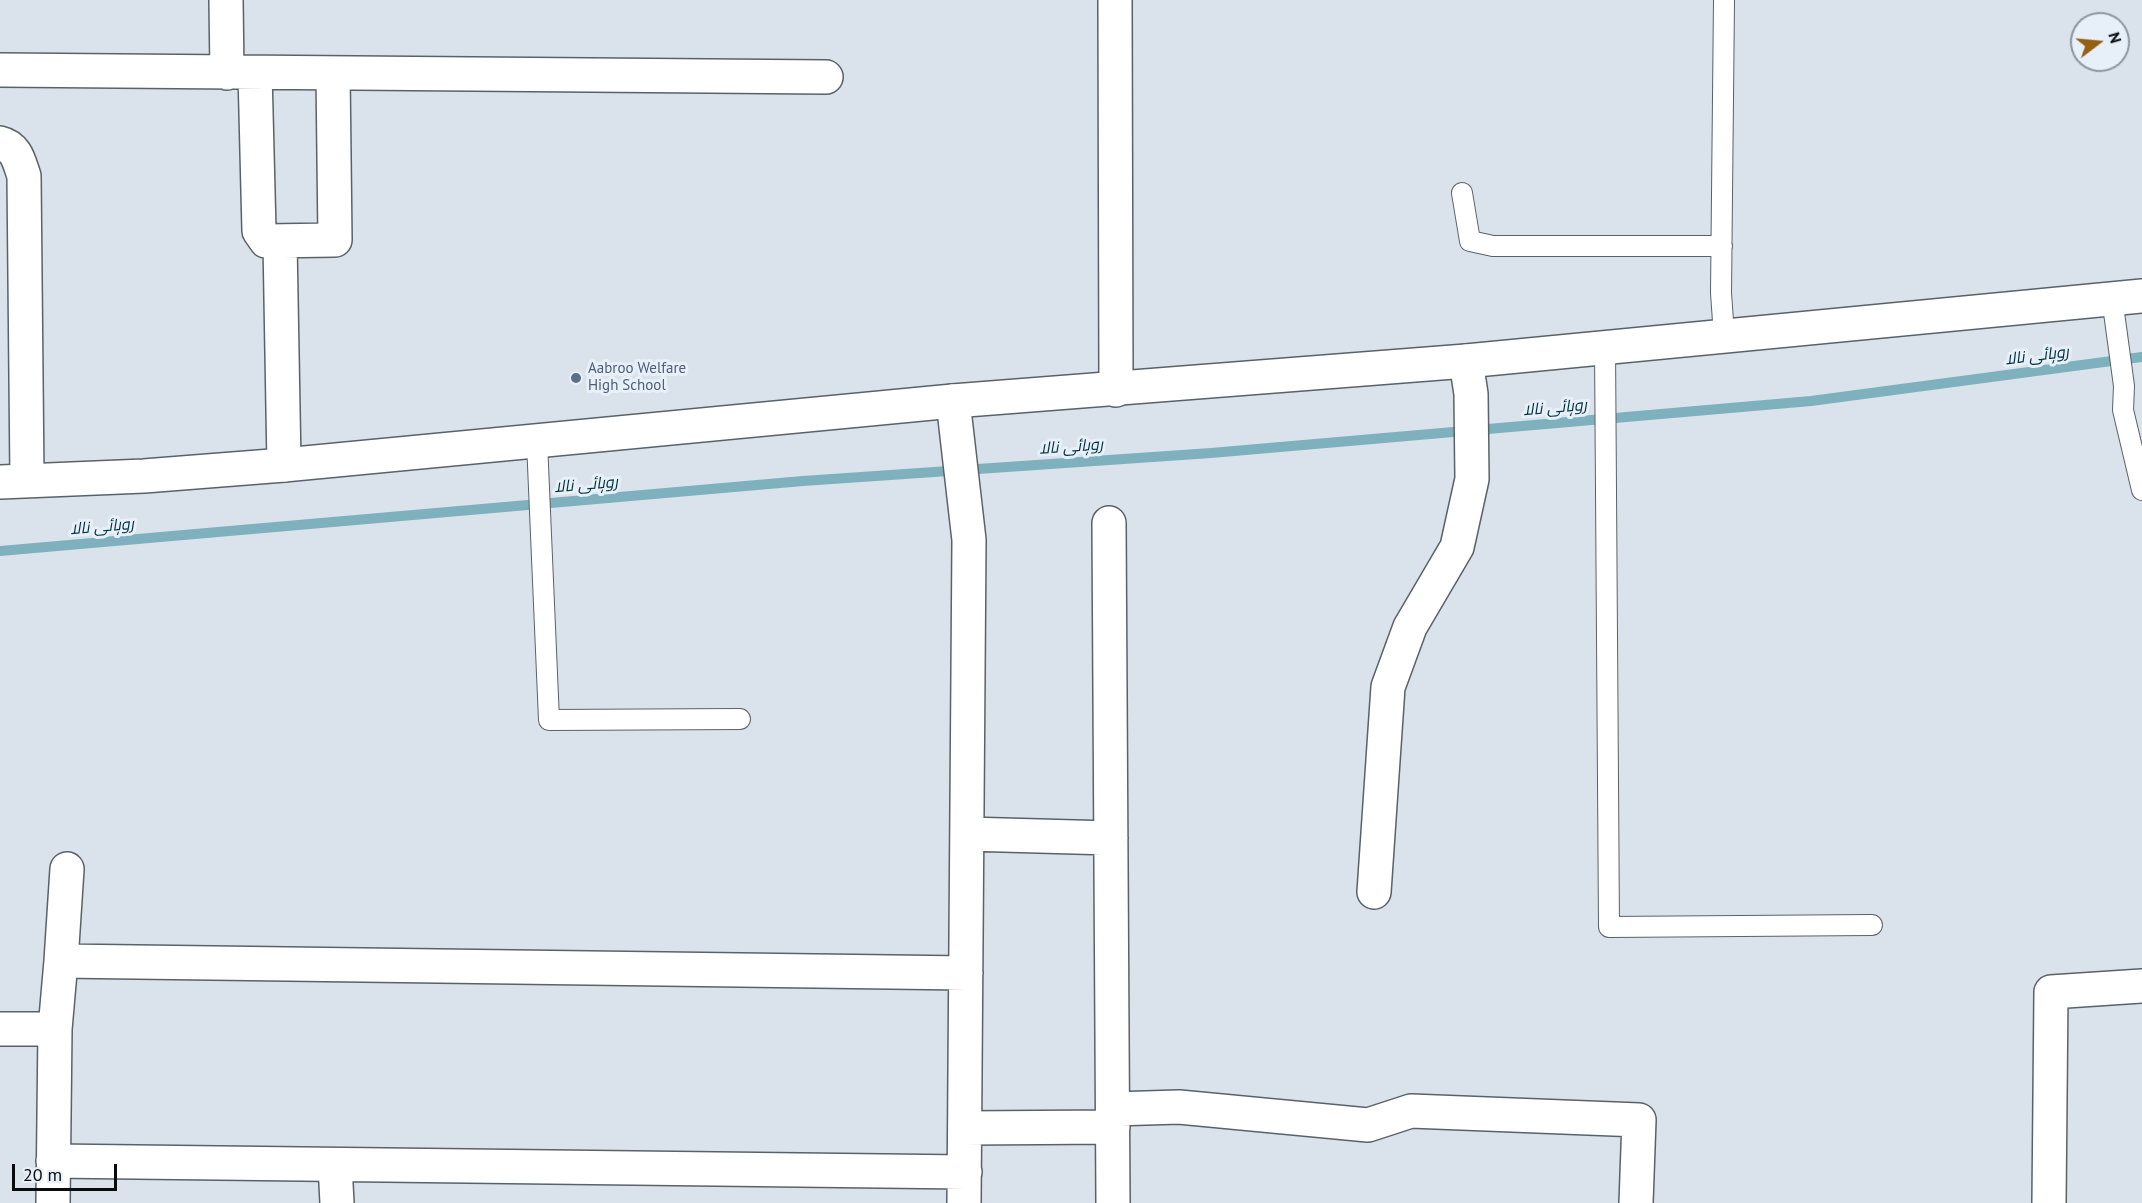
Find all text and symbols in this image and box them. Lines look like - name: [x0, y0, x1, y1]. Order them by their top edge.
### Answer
- north arrow: [2070, 12, 2130, 72]
- text: N: [2104, 30, 2126, 45]
- water label: روہائی نالا: [2004, 343, 2070, 369]
- place label: Aabroo Welfare High School: [588, 360, 686, 395]
- marker: Aabroo Welfare High School: [569, 371, 583, 385]
- water label: روہائی نالا: [1522, 396, 1588, 420]
- water label: روہائی نالا: [1038, 435, 1104, 459]
- water label: روہائی نالا: [553, 473, 619, 497]
- water label: روہائی نالا: [69, 515, 135, 539]
- scale bar: [15, 1152, 120, 1190]
- text: 20 m: [23, 1163, 62, 1186]

